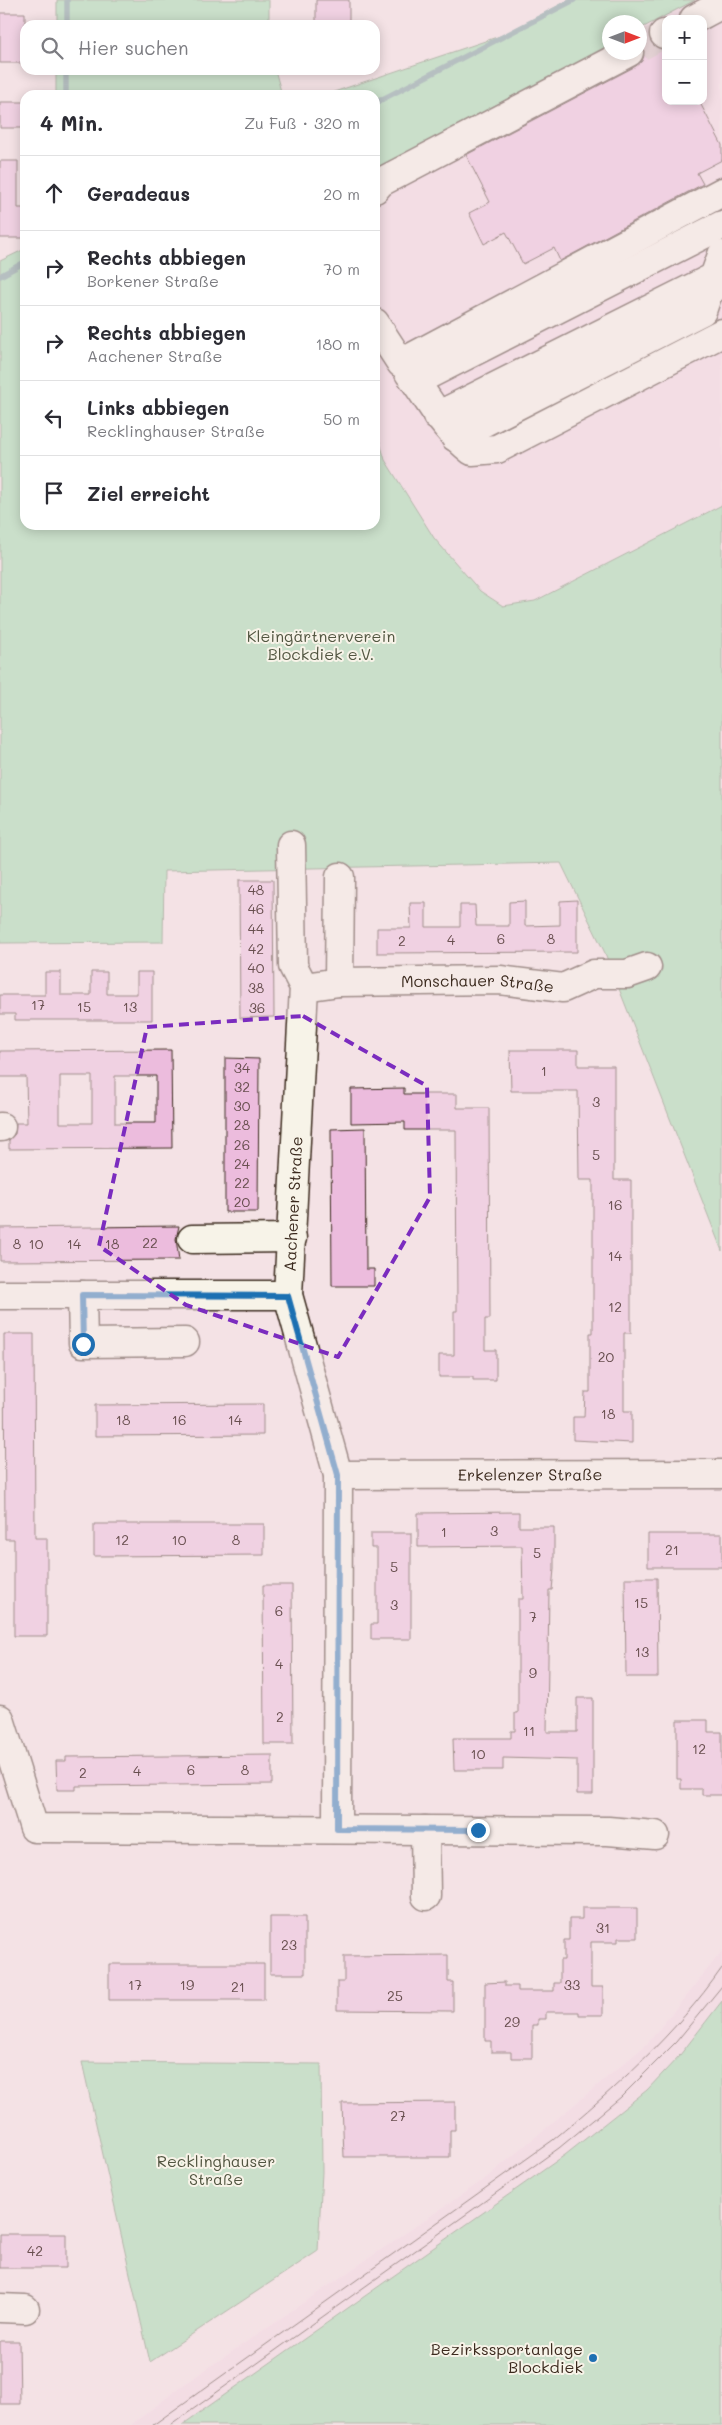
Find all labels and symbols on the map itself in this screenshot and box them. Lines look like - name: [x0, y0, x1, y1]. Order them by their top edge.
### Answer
- north arrow: [602, 15, 647, 60]
- park label: Kleingärtnerverein Blockdiek e.V.: [247, 625, 395, 664]
- house number: 48: [248, 880, 264, 899]
- house number: 46: [248, 899, 264, 918]
- house number: 44: [248, 919, 265, 938]
- house number: 6: [497, 929, 505, 948]
- house number: 8: [547, 929, 555, 948]
- house number: 4: [447, 930, 456, 949]
- house number: 2: [398, 931, 406, 950]
- house number: 42: [248, 939, 264, 958]
- house number: 40: [248, 958, 265, 977]
- street label: Monschauer Straße: [401, 969, 555, 997]
- house number: 38: [248, 978, 264, 997]
- house number: 17: [31, 995, 45, 1014]
- house number: 15: [77, 997, 91, 1016]
- house number: 13: [123, 997, 137, 1016]
- house number: 36: [249, 998, 265, 1017]
- house number: 34: [234, 1058, 251, 1077]
- house number: 1: [541, 1061, 547, 1080]
- house number: 32: [234, 1077, 250, 1096]
- house number: 3: [592, 1092, 600, 1111]
- house number: 30: [234, 1096, 251, 1115]
- house number: 28: [234, 1115, 250, 1134]
- house number: 26: [234, 1135, 250, 1154]
- street label: Aachener Straße: [278, 1136, 307, 1272]
- house number: 5: [592, 1145, 600, 1164]
- house number: 24: [234, 1154, 251, 1173]
- house number: 22: [234, 1173, 250, 1192]
- house number: 20: [234, 1192, 251, 1211]
- house number: 16: [608, 1195, 622, 1214]
- house number: 22: [142, 1233, 158, 1252]
- house number: 8: [13, 1234, 21, 1253]
- house number: 10: [29, 1234, 44, 1253]
- house number: 14: [67, 1234, 82, 1253]
- house number: 18: [105, 1234, 119, 1253]
- house number: 14: [608, 1246, 623, 1265]
- house number: 12: [608, 1297, 622, 1316]
- route start: [72, 1333, 95, 1356]
- house number: 20: [598, 1347, 615, 1366]
- house number: 18: [601, 1404, 615, 1423]
- house number: 18: [116, 1410, 130, 1429]
- house number: 16: [172, 1410, 186, 1429]
- house number: 14: [228, 1410, 243, 1429]
- street label: Erkelenzer Straße: [458, 1463, 602, 1485]
- house number: 3: [490, 1521, 498, 1540]
- house number: 1: [441, 1522, 447, 1541]
- house number: 12: [115, 1530, 129, 1549]
- house number: 10: [172, 1530, 187, 1549]
- house number: 8: [232, 1530, 240, 1549]
- house number: 21: [665, 1540, 679, 1559]
- house number: 5: [533, 1543, 541, 1562]
- house number: 5: [390, 1557, 398, 1576]
- house number: 15: [634, 1593, 648, 1612]
- house number: 3: [390, 1595, 398, 1614]
- house number: 6: [275, 1601, 283, 1620]
- house number: 7: [529, 1607, 537, 1626]
- house number: 13: [635, 1642, 649, 1661]
- house number: 4: [275, 1654, 284, 1673]
- house number: 9: [529, 1663, 537, 1682]
- house number: 2: [276, 1707, 284, 1726]
- house number: 11: [523, 1721, 535, 1740]
- house number: 12: [692, 1739, 706, 1758]
- house number: 10: [471, 1744, 486, 1763]
- house number: 6: [187, 1760, 195, 1779]
- house number: 8: [241, 1760, 249, 1779]
- house number: 4: [133, 1761, 142, 1780]
- house number: 2: [79, 1763, 87, 1782]
- route end: [467, 1819, 490, 1842]
- house number: 31: [596, 1918, 610, 1937]
- house number: 23: [281, 1935, 297, 1954]
- house number: 17: [128, 1975, 142, 1994]
- house number: 19: [180, 1975, 194, 1994]
- house number: 33: [564, 1975, 580, 1994]
- house number: 21: [231, 1977, 245, 1996]
- house number: 25: [387, 1986, 403, 2005]
- house number: 29: [504, 2012, 520, 2031]
- house number: 27: [390, 2106, 406, 2125]
- park label: Recklinghauser Straße: [157, 2150, 275, 2189]
- house number: 42: [27, 2241, 43, 2260]
- place label: Bezirkssportanlage Blockdiek: [431, 2338, 583, 2377]
- marker: Bezirkssportanlage Blockdiek: [587, 2352, 599, 2364]

